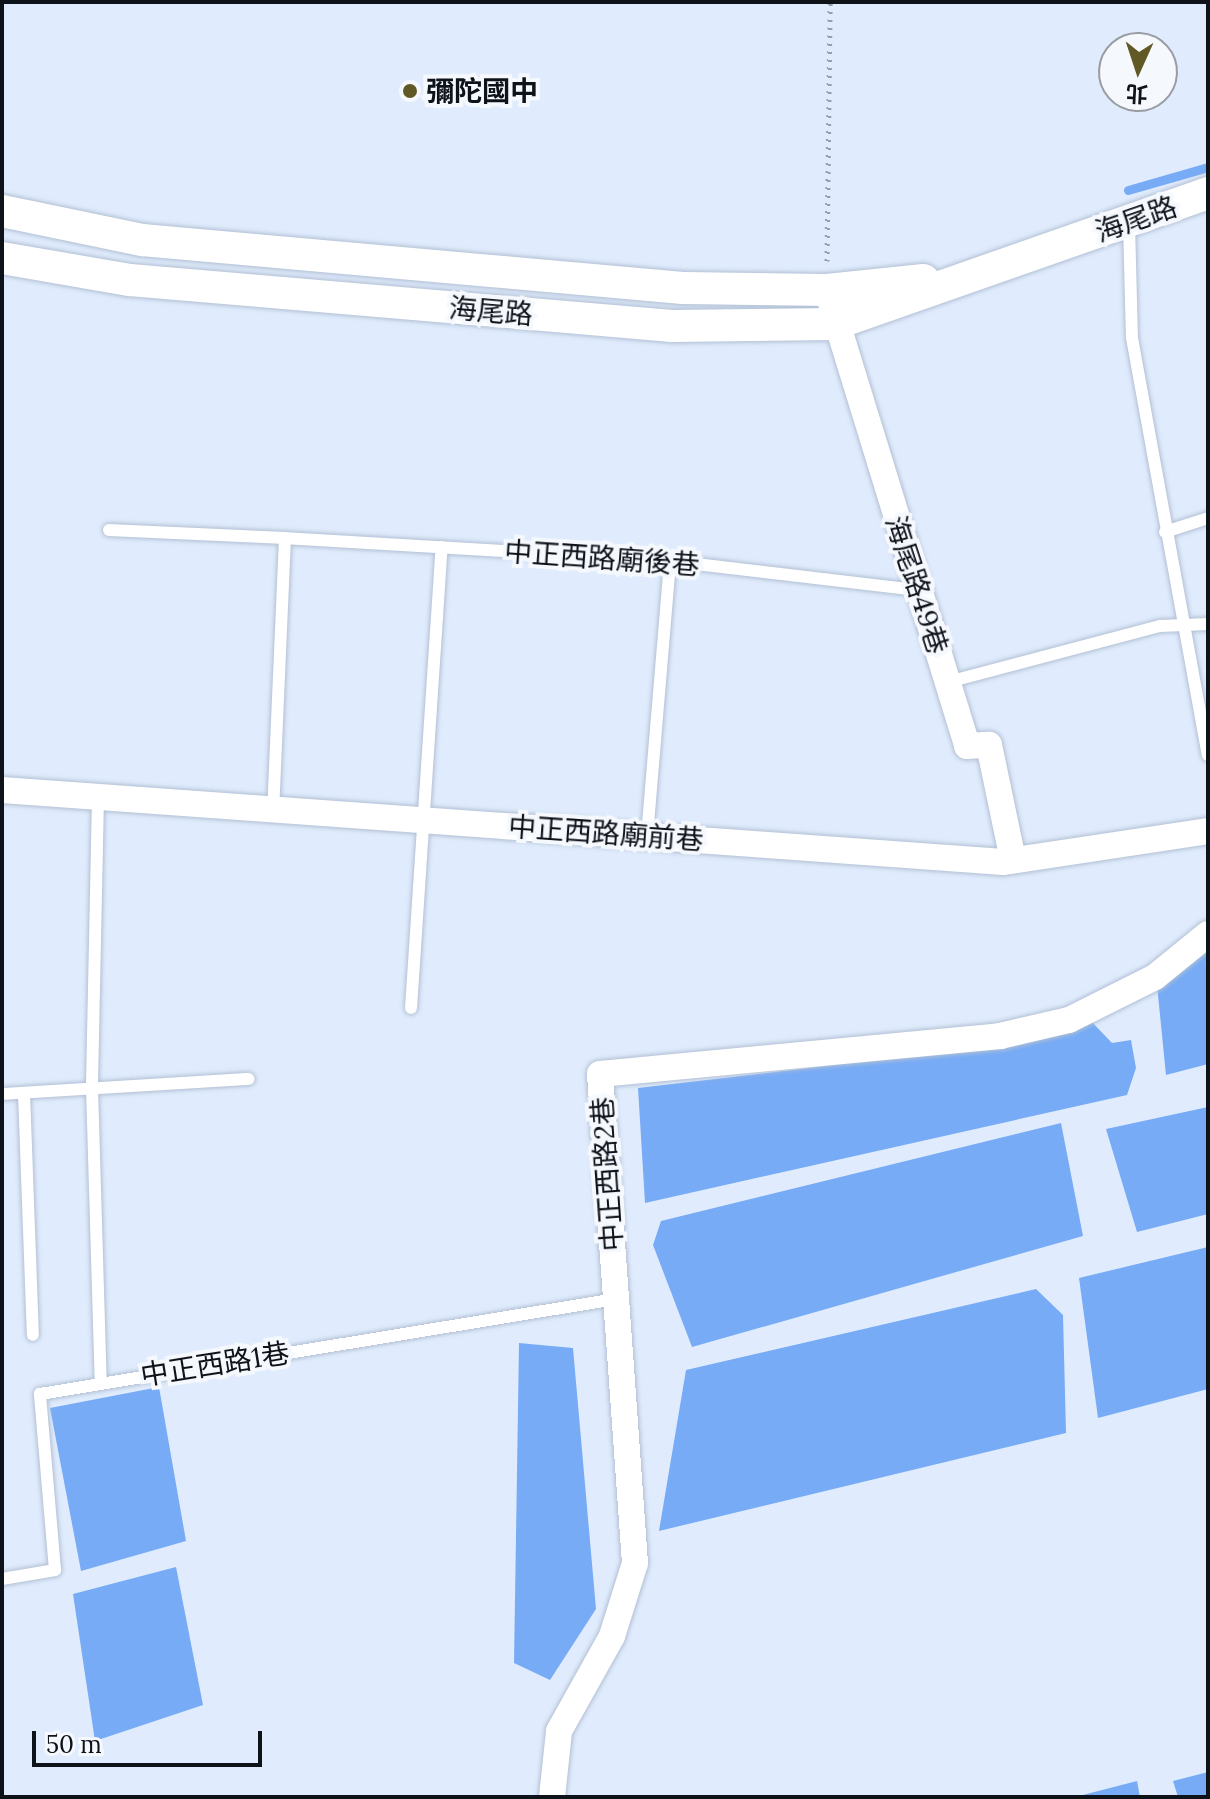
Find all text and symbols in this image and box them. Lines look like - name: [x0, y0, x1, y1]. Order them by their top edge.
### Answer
- north arrow: [1098, 32, 1178, 112]
- place label: 彌陀國中: [426, 74, 538, 108]
- text: 北: [1125, 79, 1149, 109]
- marker: 彌陀國中: [401, 82, 419, 100]
- street label: 海尾路: [1091, 189, 1181, 249]
- street label: 海尾路: [448, 291, 534, 331]
- street label: 海尾路49巷: [879, 512, 955, 658]
- street label: 中正西路廟後巷: [503, 534, 701, 582]
- street label: 中正西路廟前巷: [507, 809, 705, 857]
- street label: 中正西路2巷: [585, 1095, 629, 1253]
- street label: 中正西路1巷: [138, 1336, 292, 1392]
- scale bar: [36, 1715, 266, 1765]
- text: 50 m: [46, 1729, 102, 1760]

